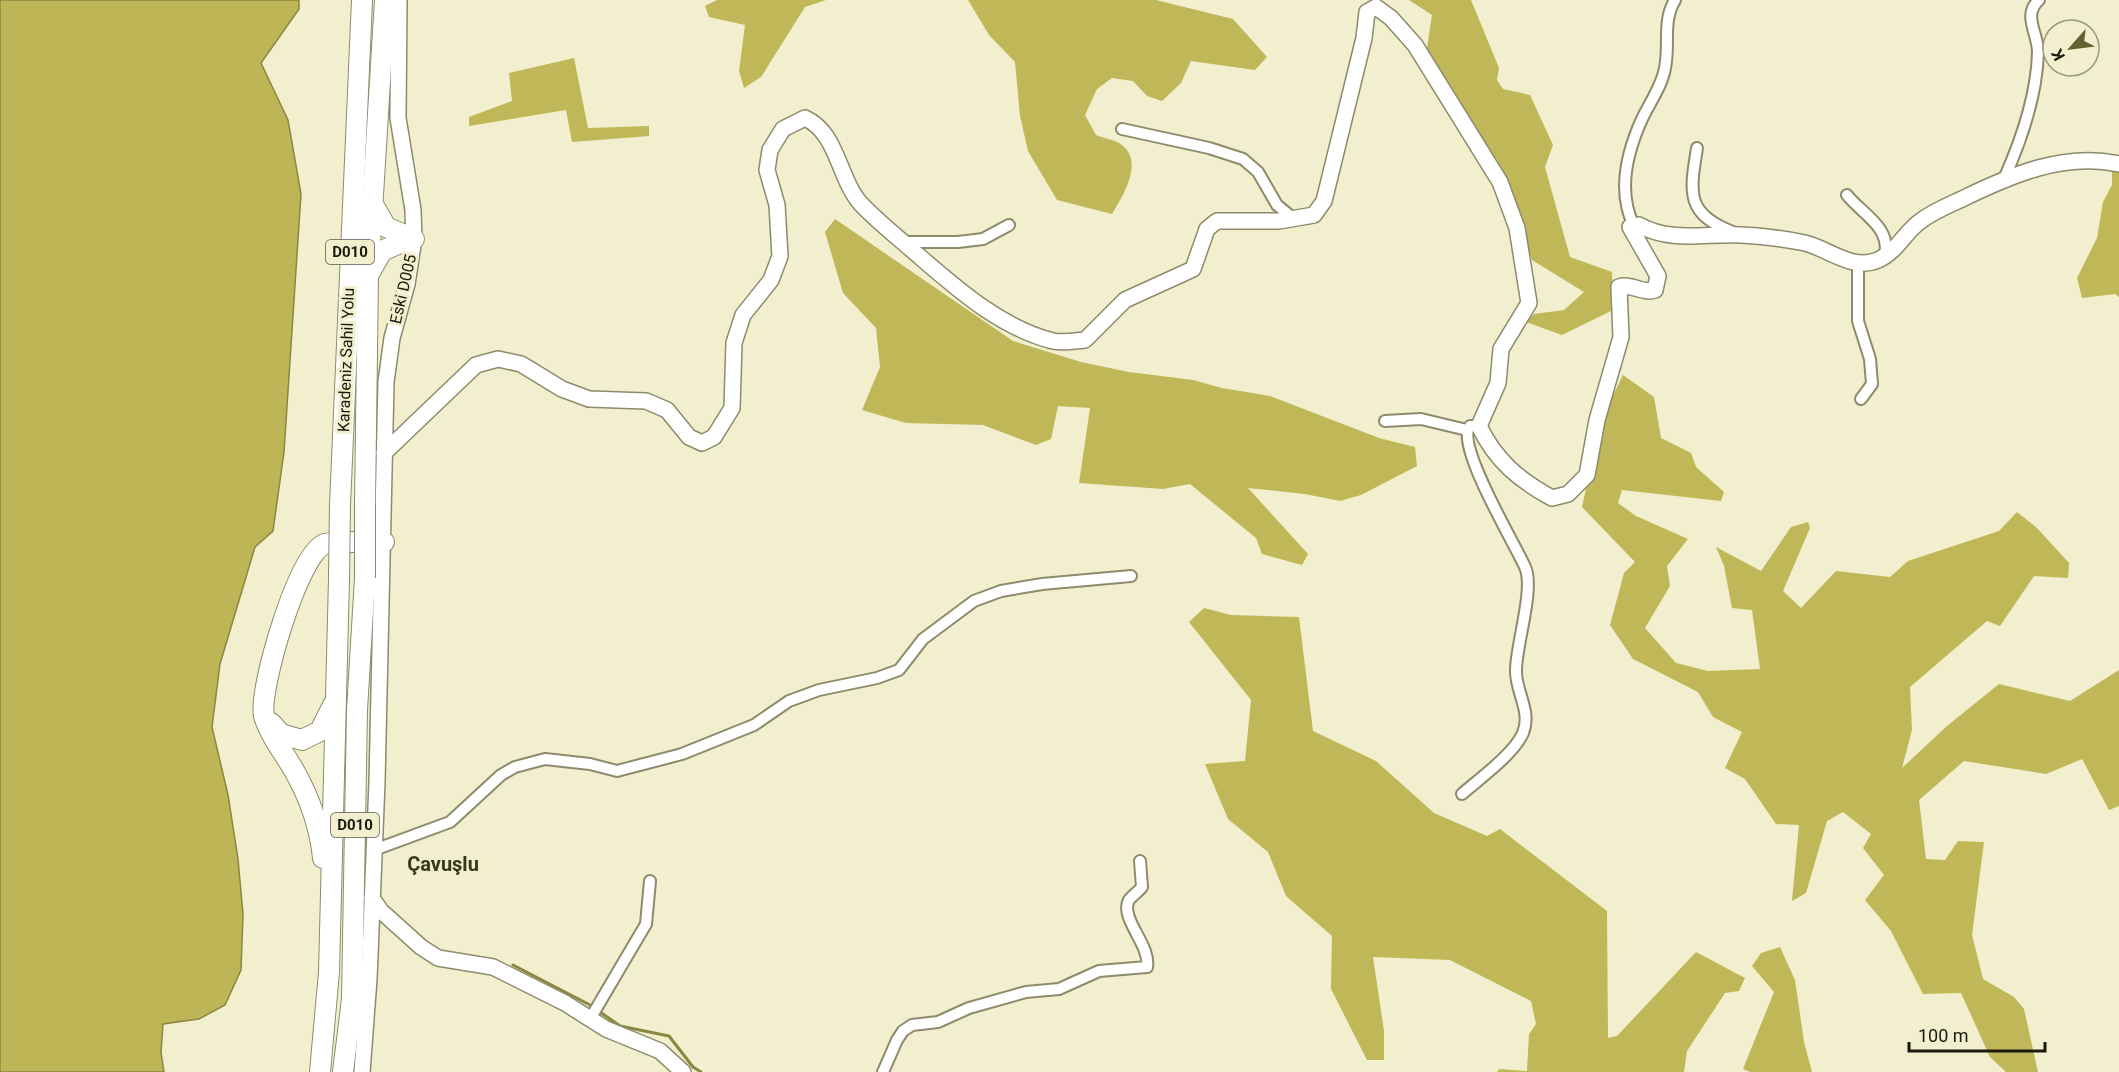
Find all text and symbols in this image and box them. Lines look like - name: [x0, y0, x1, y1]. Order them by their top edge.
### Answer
- north arrow: [2041, 18, 2101, 78]
- text: K: [2047, 45, 2069, 64]
- road number: D010: [326, 240, 374, 264]
- street label: Eski D005: [386, 252, 420, 326]
- street label: Karadeniz Sahil Yolu: [334, 288, 358, 432]
- road number: D010: [331, 813, 379, 837]
- district label: Çavuşlu: [407, 852, 479, 876]
- scale bar: [1909, 1015, 2046, 1053]
- text: 100 m: [1918, 1025, 1969, 1046]

